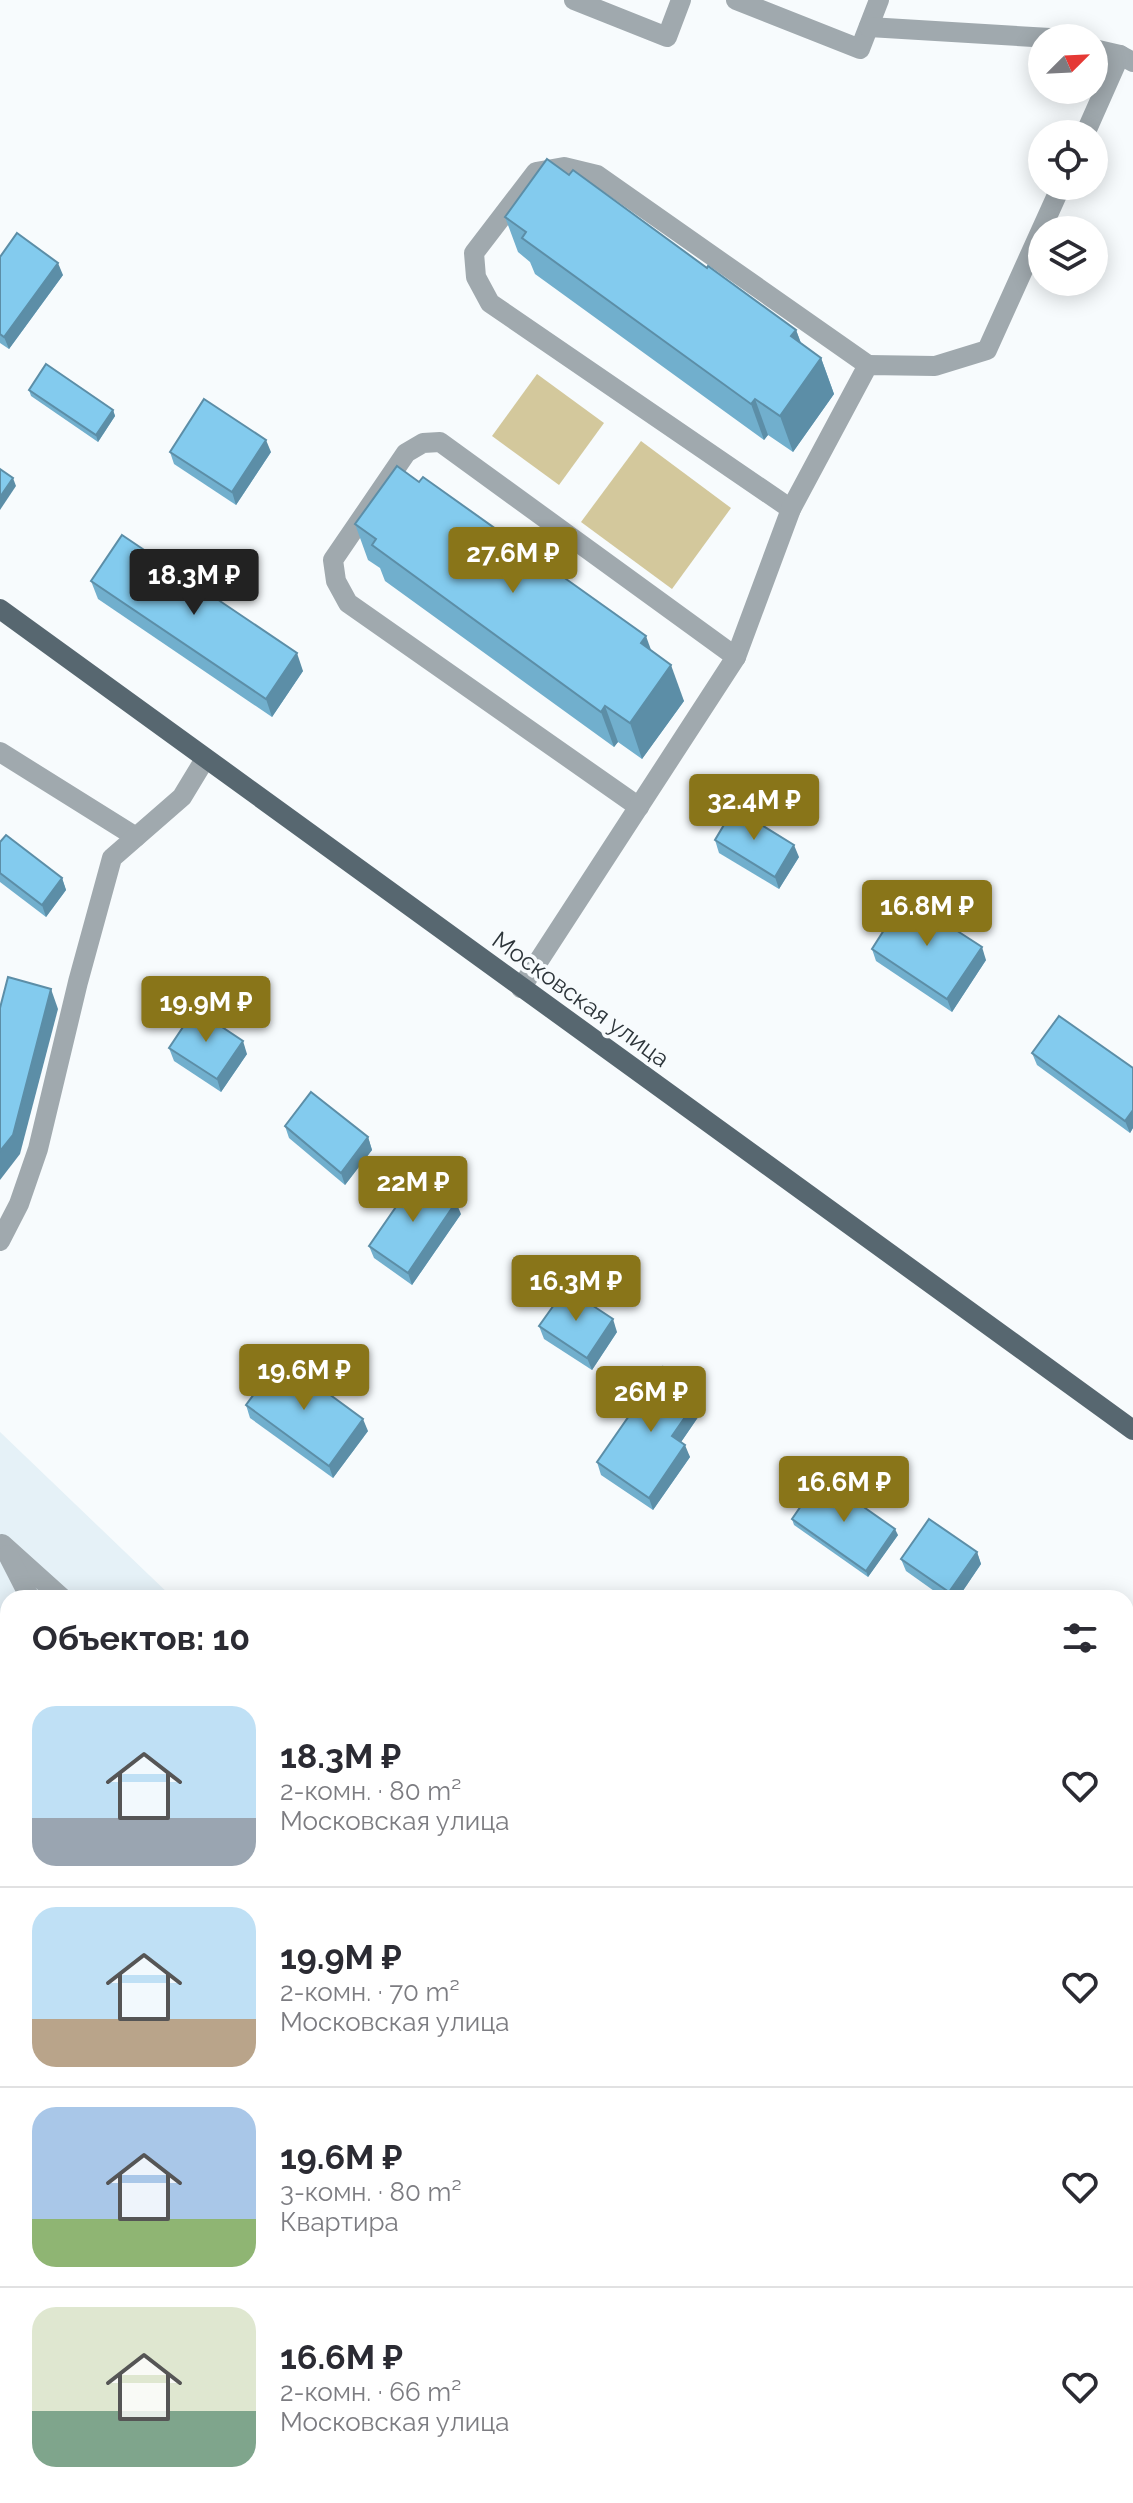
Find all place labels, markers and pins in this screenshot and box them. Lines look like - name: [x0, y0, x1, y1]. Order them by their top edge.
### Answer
- pin: 27.6M ₽: [439, 527, 587, 595]
- pin: 18.3M ₽: [120, 549, 268, 617]
- pin: 32.4M ₽: [680, 774, 828, 842]
- pin: 16.8M ₽: [853, 880, 1001, 948]
- pin: 19.9M ₽: [132, 976, 280, 1044]
- pin: 22M ₽: [357, 1156, 469, 1224]
- pin: 16.3M ₽: [502, 1255, 650, 1323]
- pin: 19.6M ₽: [230, 1344, 378, 1412]
- pin: 26M ₽: [595, 1366, 707, 1434]
- pin: 16.6M ₽: [770, 1456, 918, 1524]

